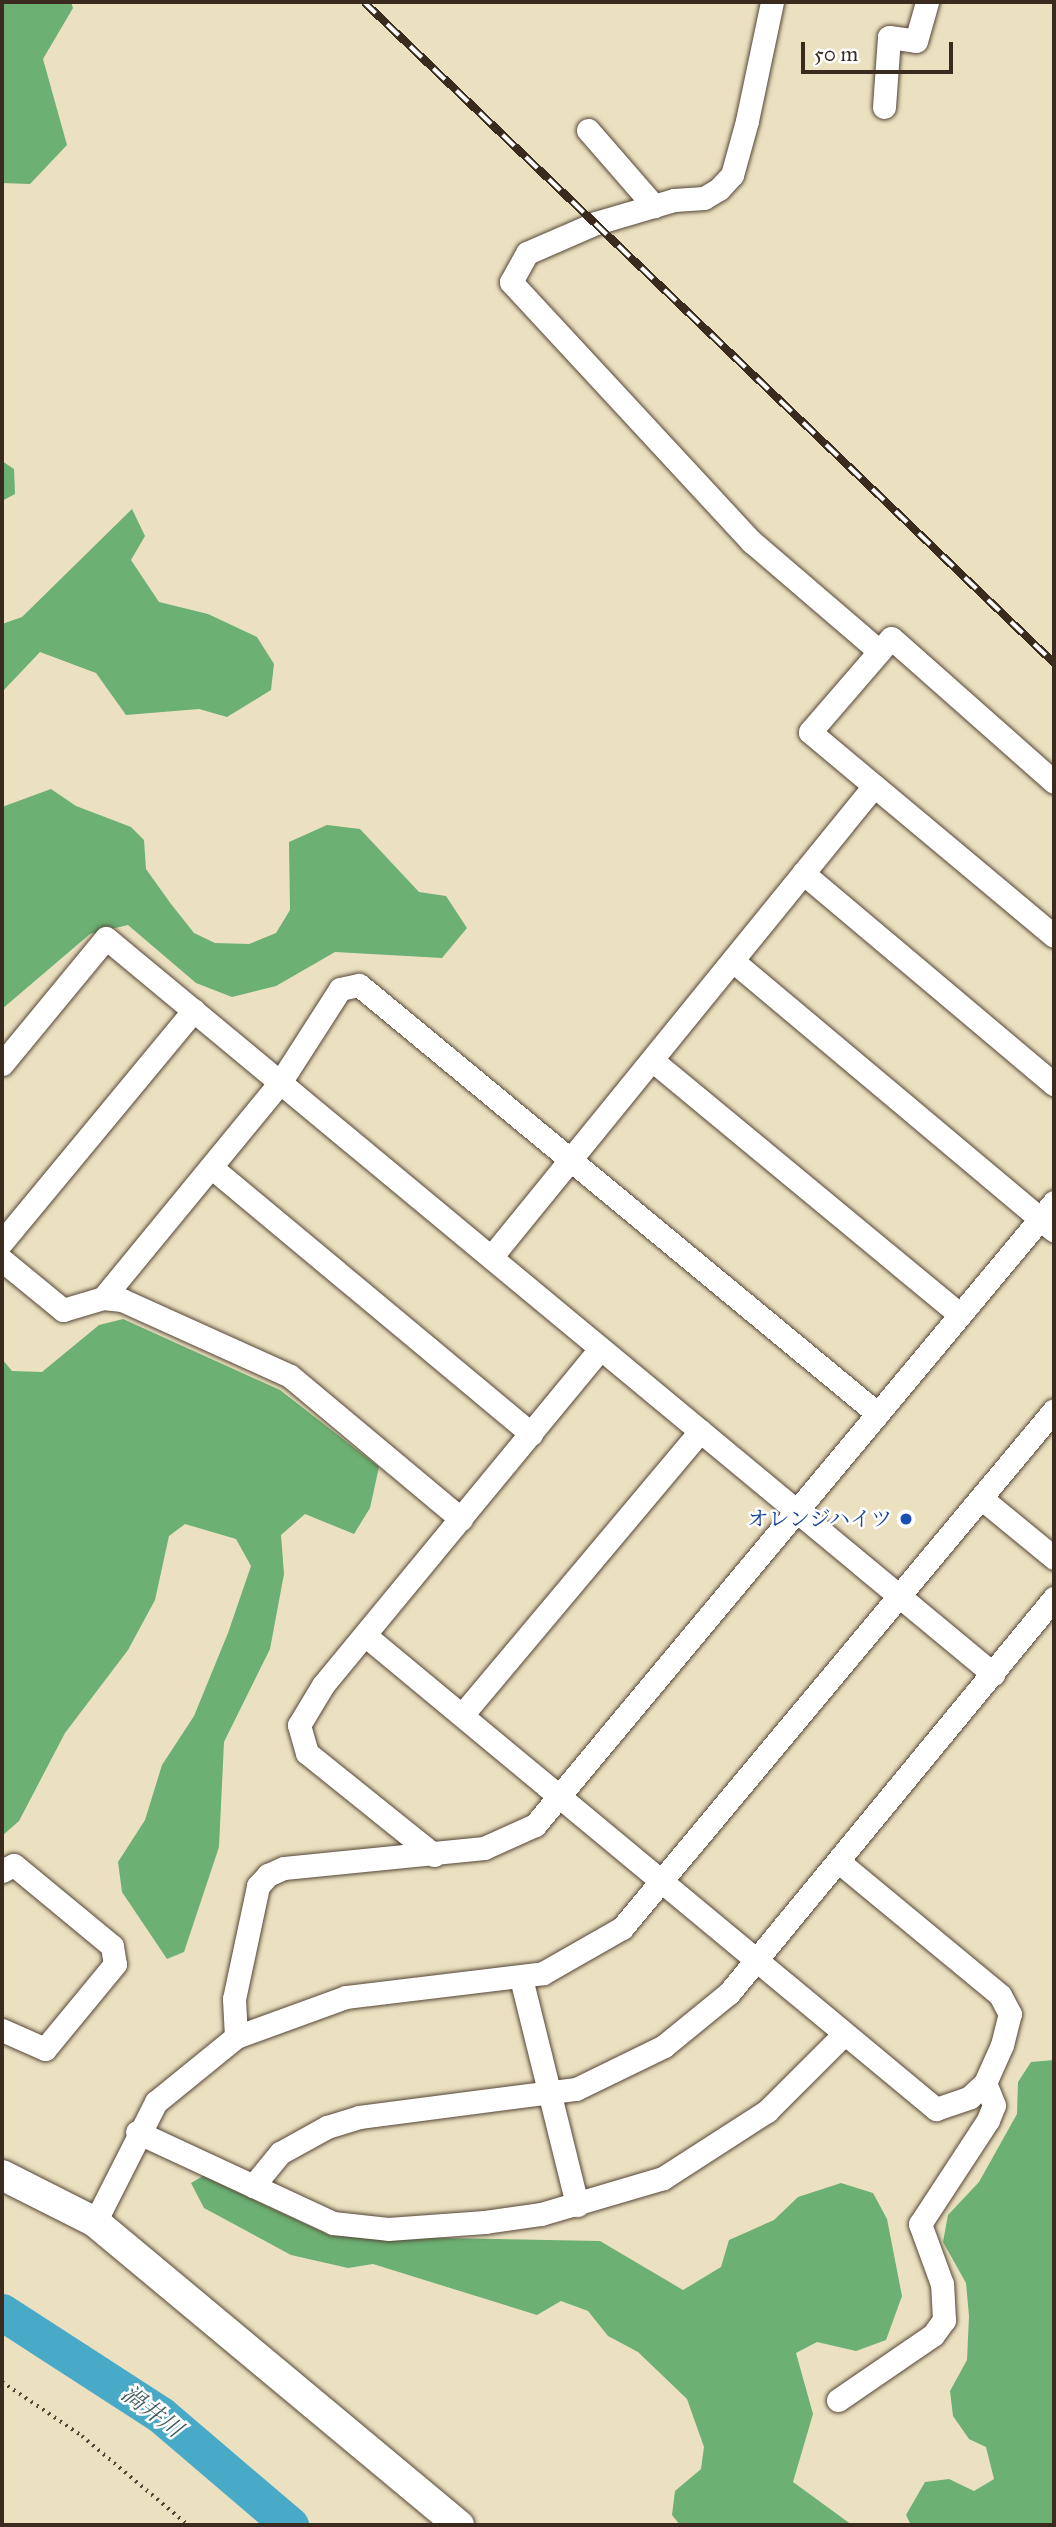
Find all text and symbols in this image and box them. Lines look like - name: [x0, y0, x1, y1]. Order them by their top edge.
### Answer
- scale bar: [804, 28, 956, 72]
- text: 50 m: [814, 41, 858, 67]
- place label: オレンジハイツ: [745, 1506, 892, 1532]
- marker: オレンジハイツ: [898, 1511, 914, 1527]
- water label: 渦井川: [116, 2379, 188, 2443]

